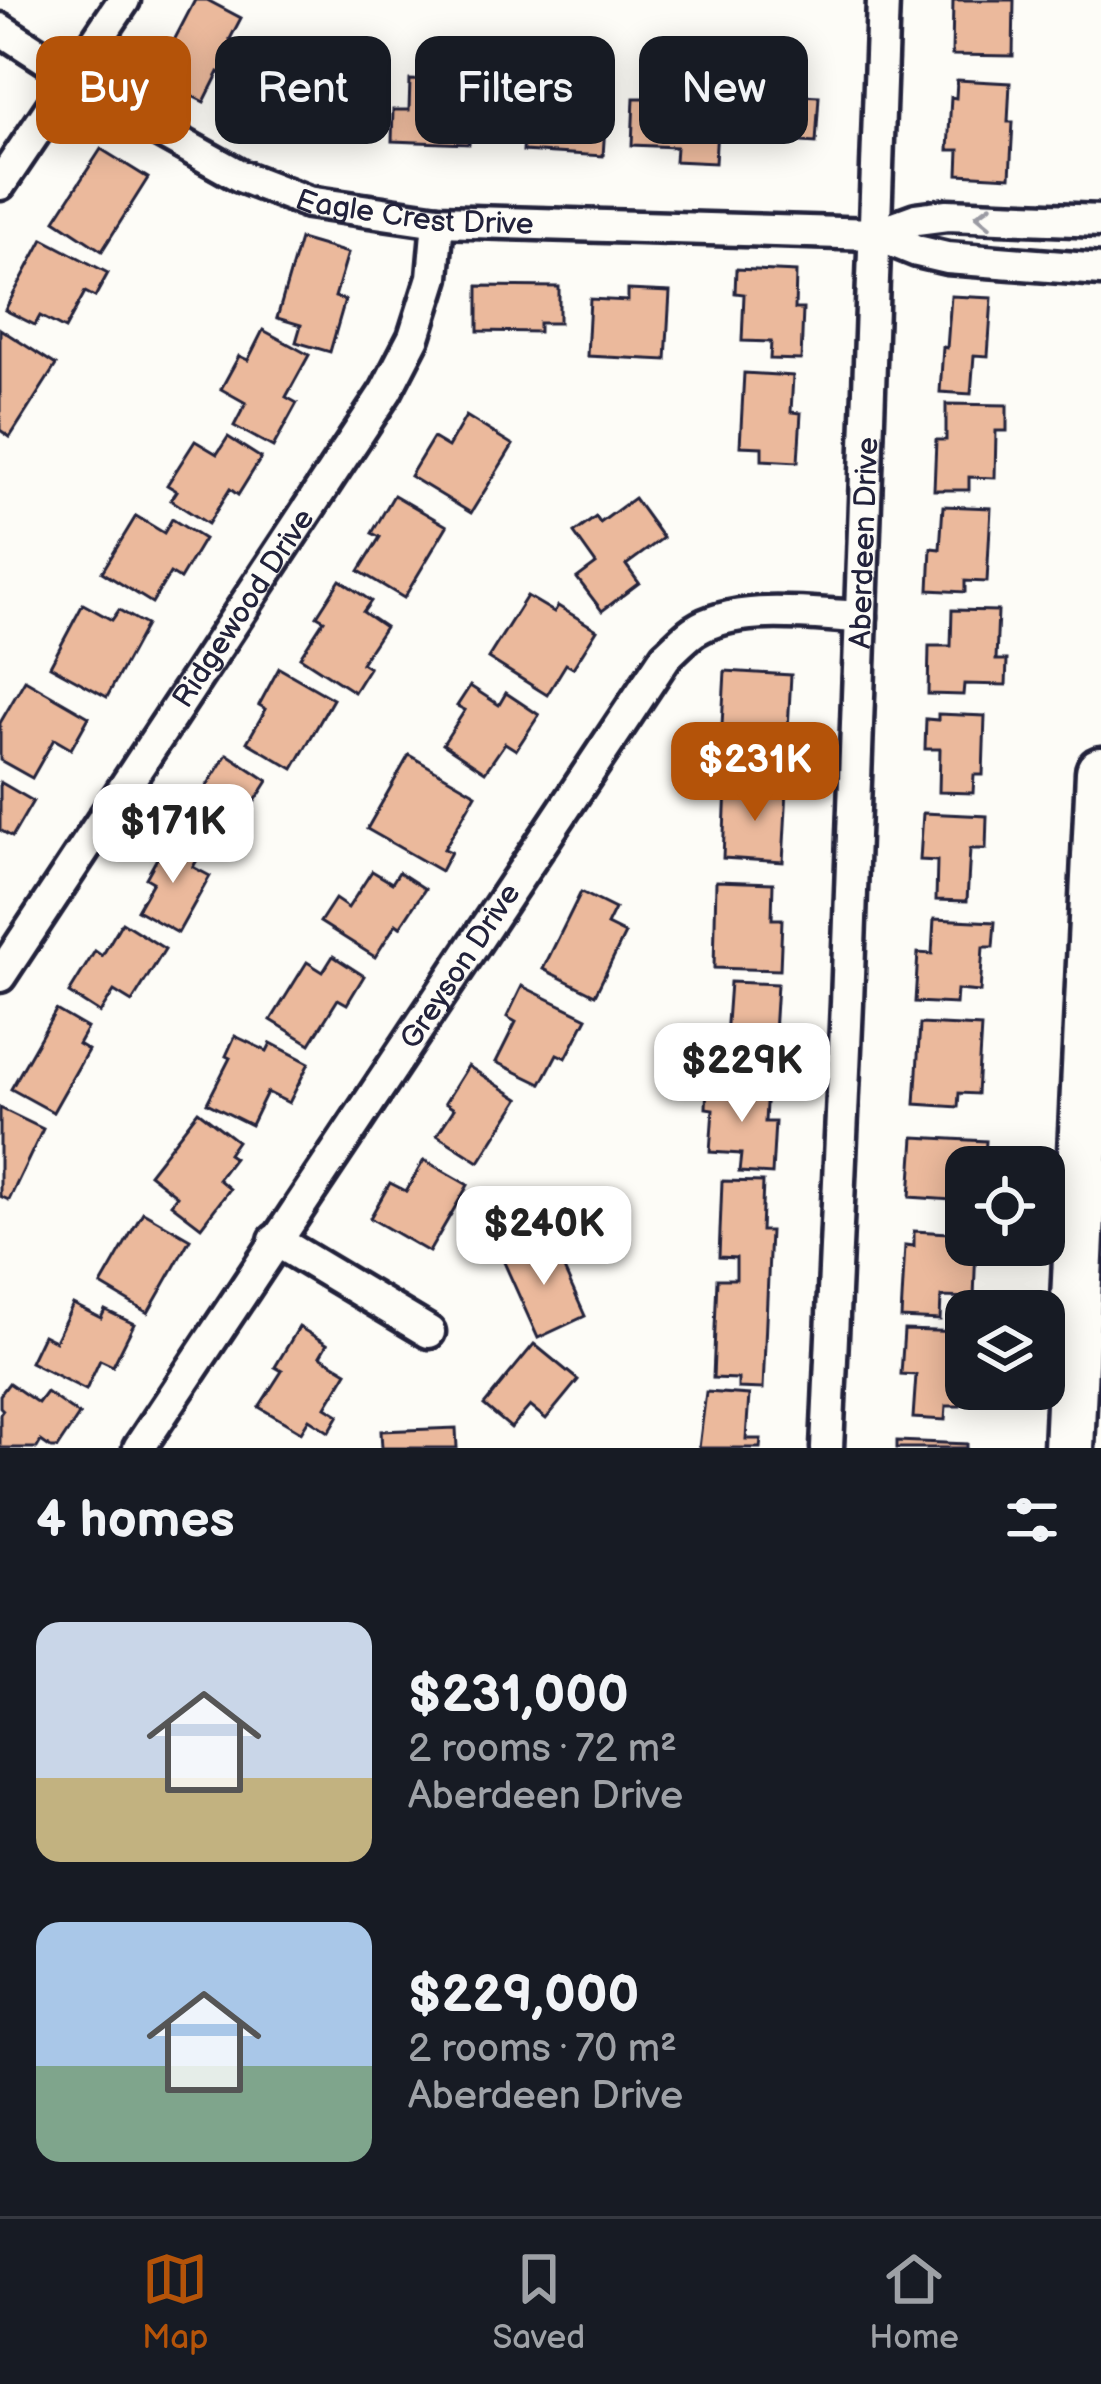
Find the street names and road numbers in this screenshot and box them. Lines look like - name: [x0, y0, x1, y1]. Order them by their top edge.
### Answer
- street label: Eagle Crest Drive: [290, 182, 534, 243]
- street label: Aberdeen Drive: [843, 436, 886, 649]
- street label: Ridgewood Drive: [165, 502, 322, 715]
- street label: Greyson Drive: [393, 877, 528, 1056]

